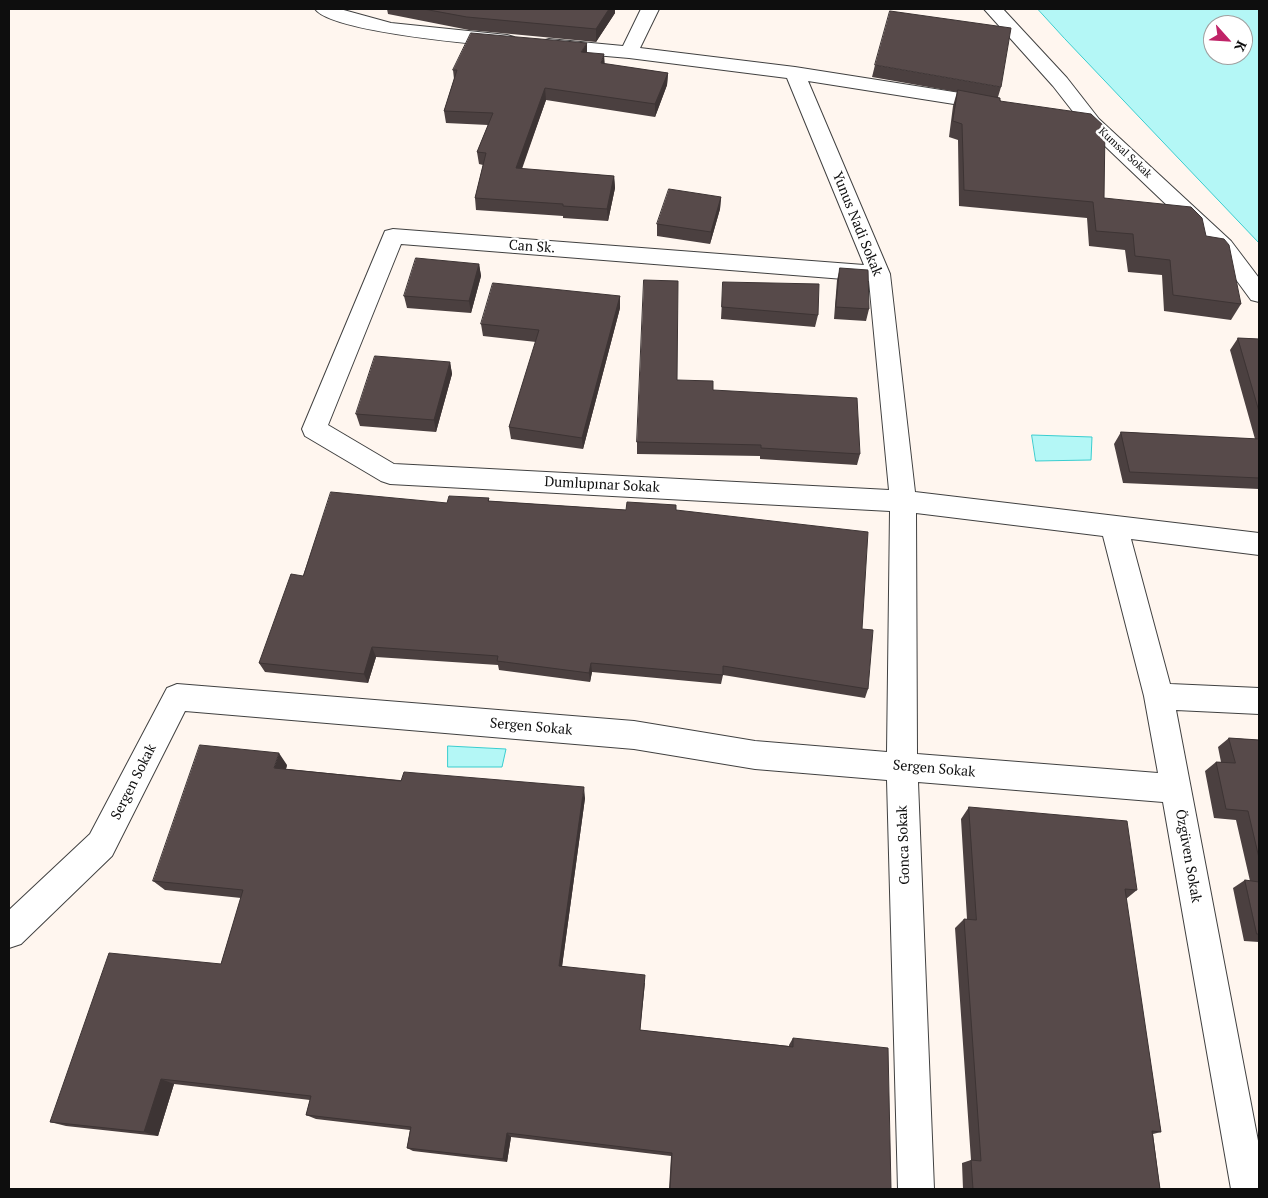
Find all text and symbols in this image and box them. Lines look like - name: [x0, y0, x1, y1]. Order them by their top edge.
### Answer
- north arrow: [1203, 15, 1253, 65]
- text: K: [1230, 38, 1252, 55]
- street label: Kumsal Sokak: [1096, 125, 1154, 181]
- street label: Yunus Nadi Sokak: [828, 169, 886, 279]
- street label: Can Sk.: [508, 237, 556, 257]
- street label: Dumlupınar Sokak: [544, 474, 660, 496]
- street label: Sergen Sokak: [489, 715, 573, 739]
- street label: Sergen Sokak: [108, 741, 160, 823]
- street label: Sergen Sokak: [892, 757, 976, 781]
- street label: Gonca Sokak: [894, 805, 914, 885]
- street label: Özgüven Sokak: [1172, 808, 1204, 904]

